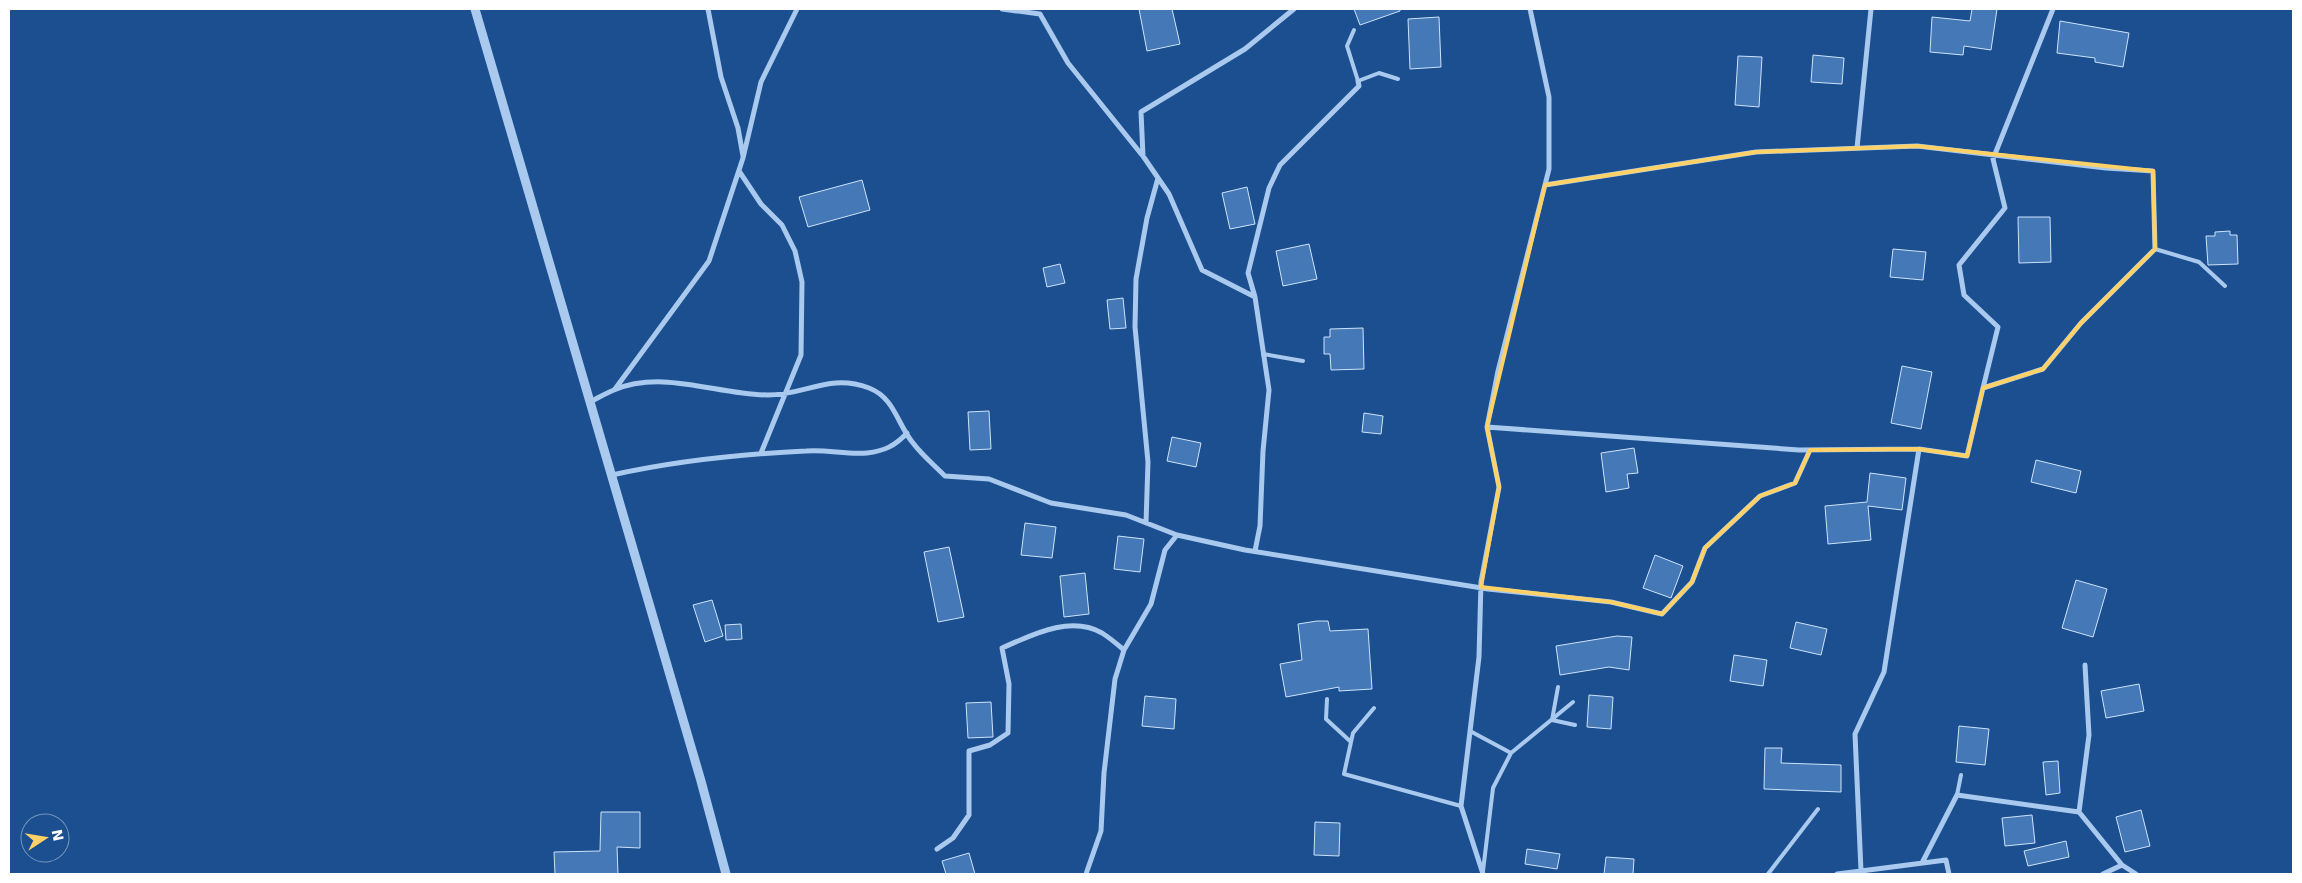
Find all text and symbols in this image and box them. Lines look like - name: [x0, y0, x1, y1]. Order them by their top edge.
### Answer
- north arrow: [20, 813, 70, 863]
- text: N: [49, 828, 67, 843]

